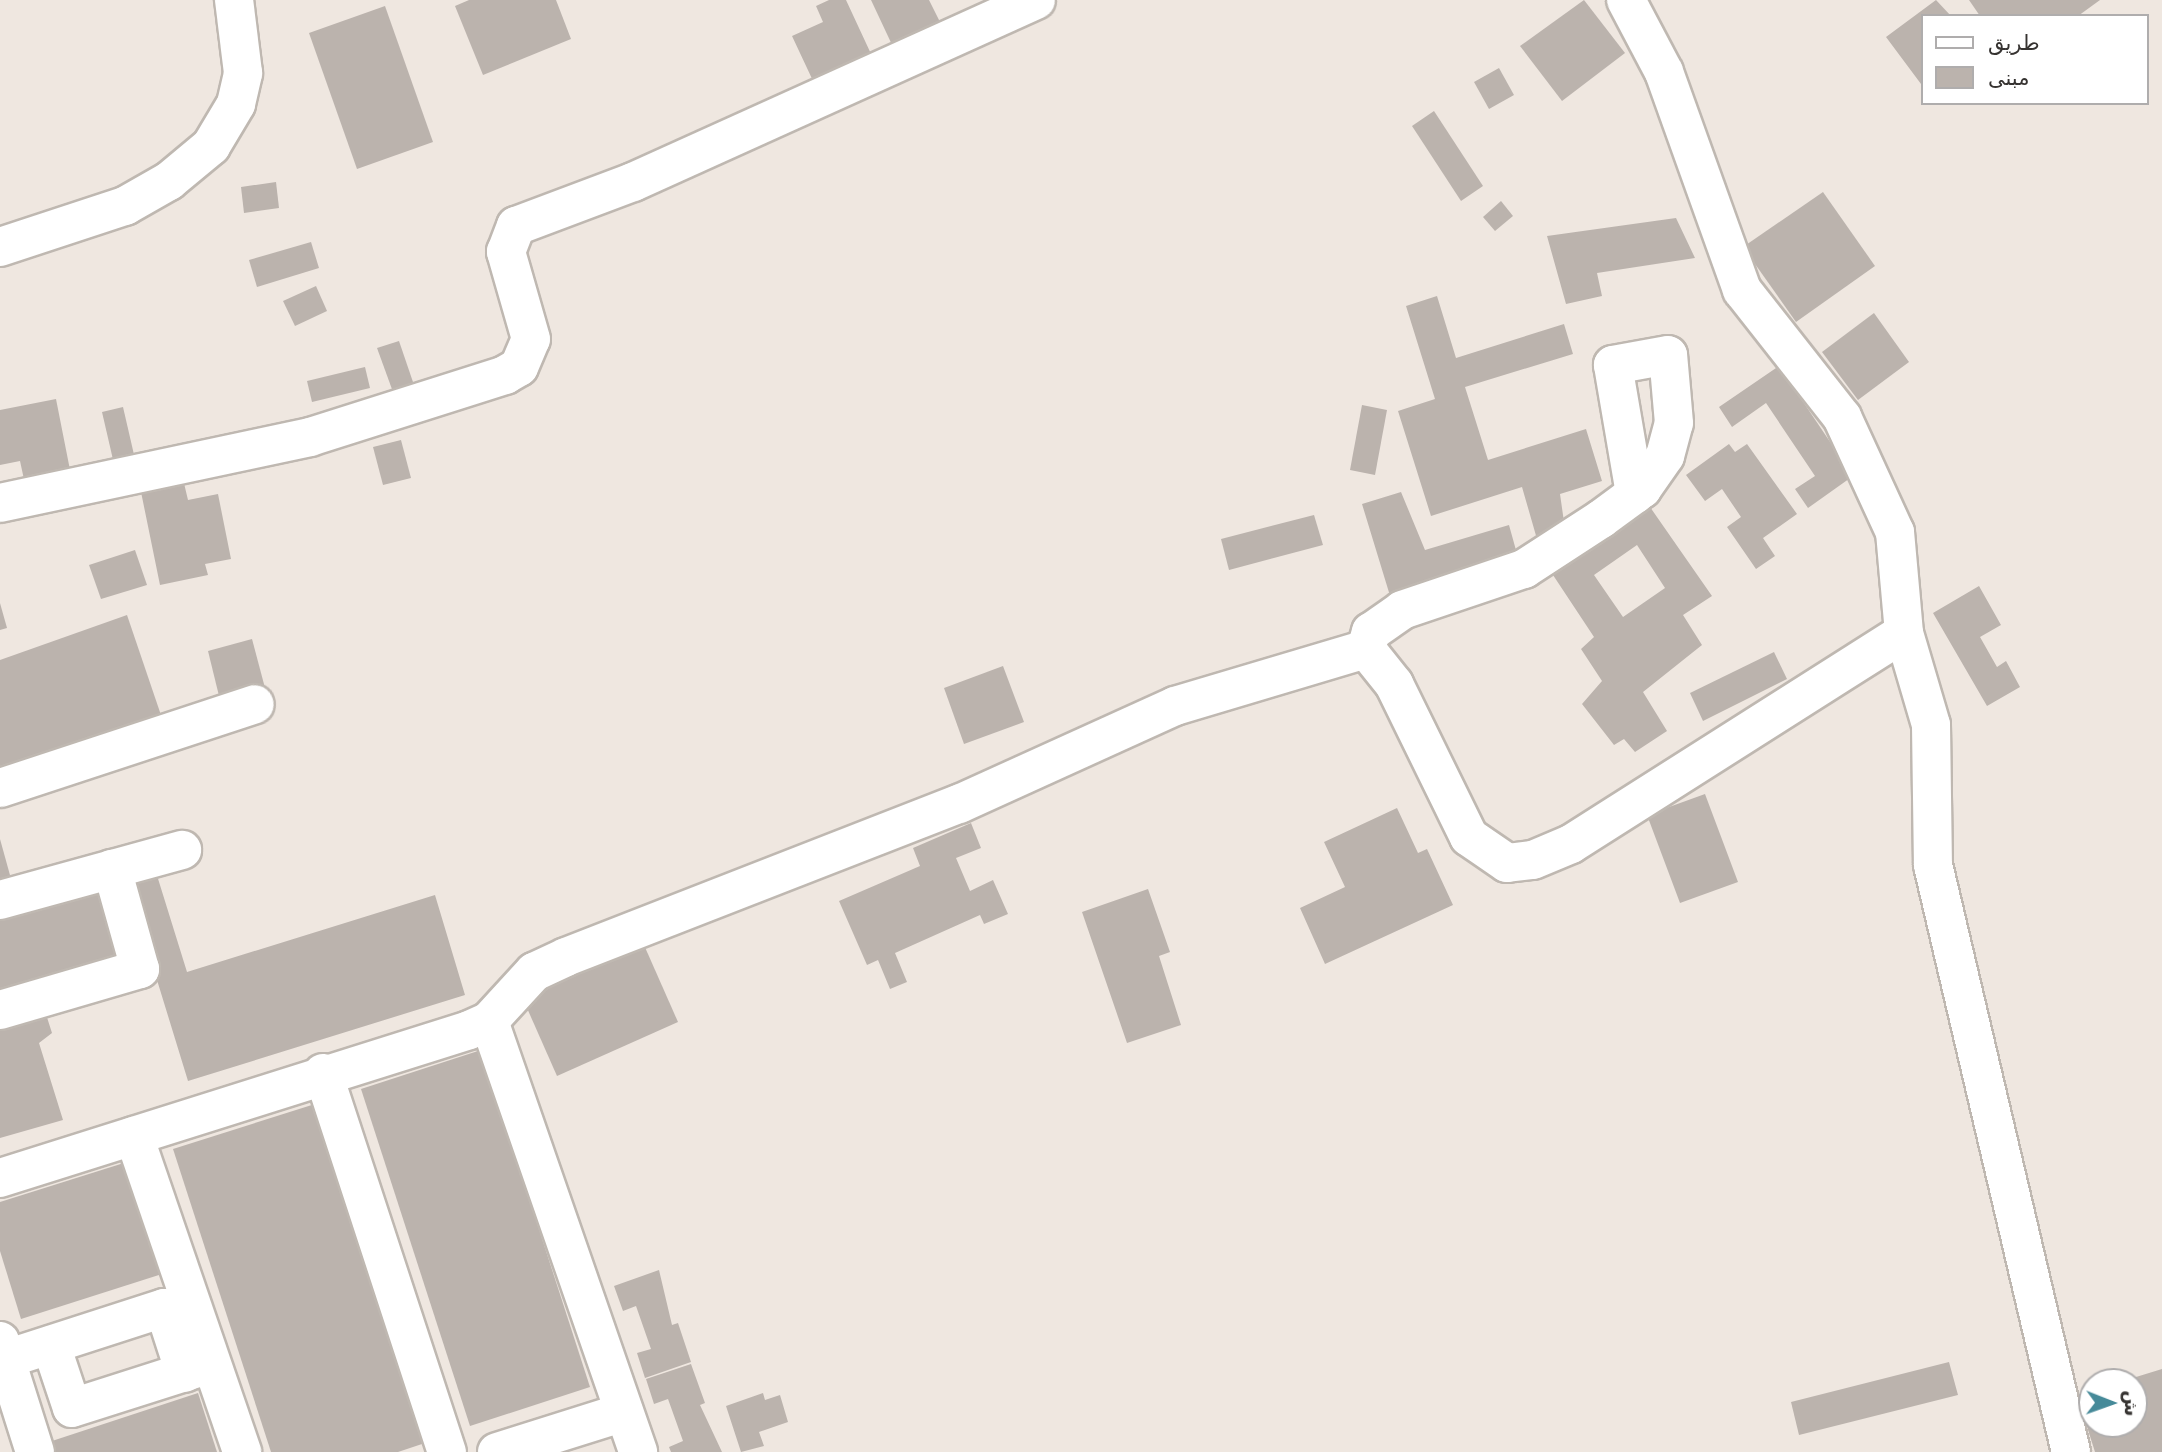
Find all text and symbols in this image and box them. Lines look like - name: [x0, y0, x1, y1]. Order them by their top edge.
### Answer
- legend: [1920, 14, 2148, 105]
- text: طريق: [1988, 31, 2040, 55]
- text: مبنى: [1988, 66, 2029, 90]
- north arrow: [2078, 1368, 2148, 1438]
- text: ش: [2121, 1390, 2143, 1417]

